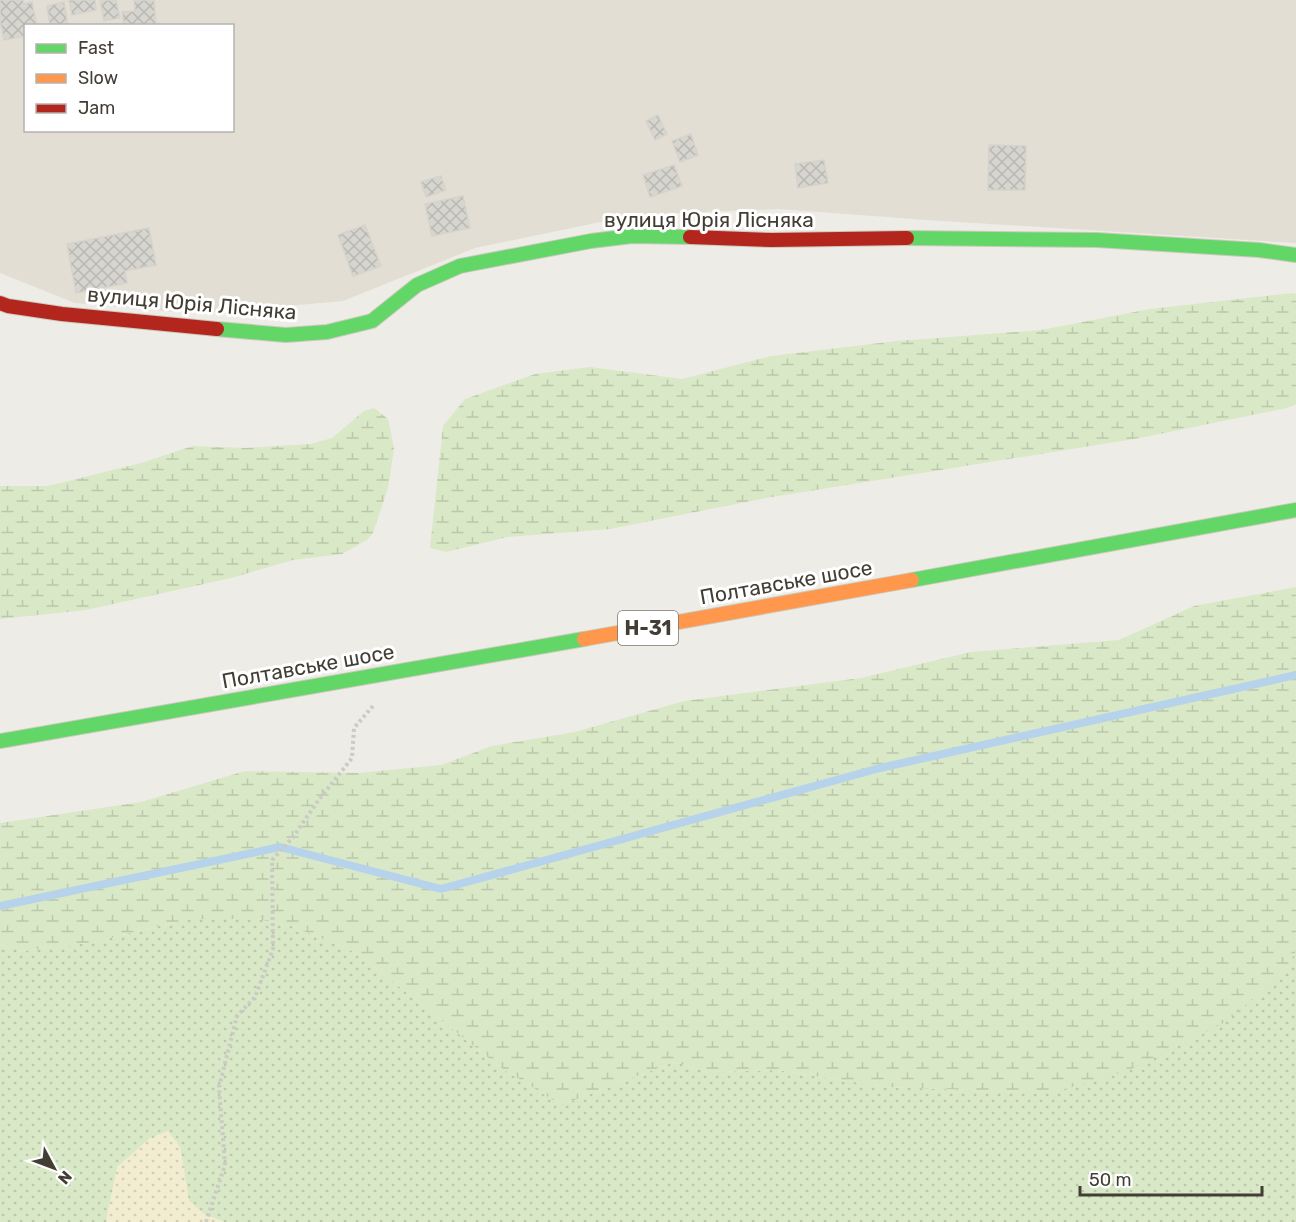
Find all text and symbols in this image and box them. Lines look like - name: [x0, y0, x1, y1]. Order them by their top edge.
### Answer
- legend: [24, 24, 234, 132]
- text: Fast: [78, 37, 114, 59]
- text: Slow: [78, 67, 118, 89]
- text: Jam: [78, 97, 115, 119]
- street label: вулиця Юрія Лісняка: [604, 207, 814, 232]
- street label: вулиця Юрія Лісняка: [86, 281, 298, 325]
- street label: Полтавське шосе: [698, 555, 874, 609]
- road number: Н-31: [618, 611, 678, 645]
- street label: Полтавське шосе: [220, 639, 396, 693]
- north arrow: [24, 1138, 84, 1198]
- scale bar: [1080, 1159, 1262, 1197]
- text: N: [54, 1167, 76, 1188]
- text: 50 m: [1089, 1169, 1132, 1191]

